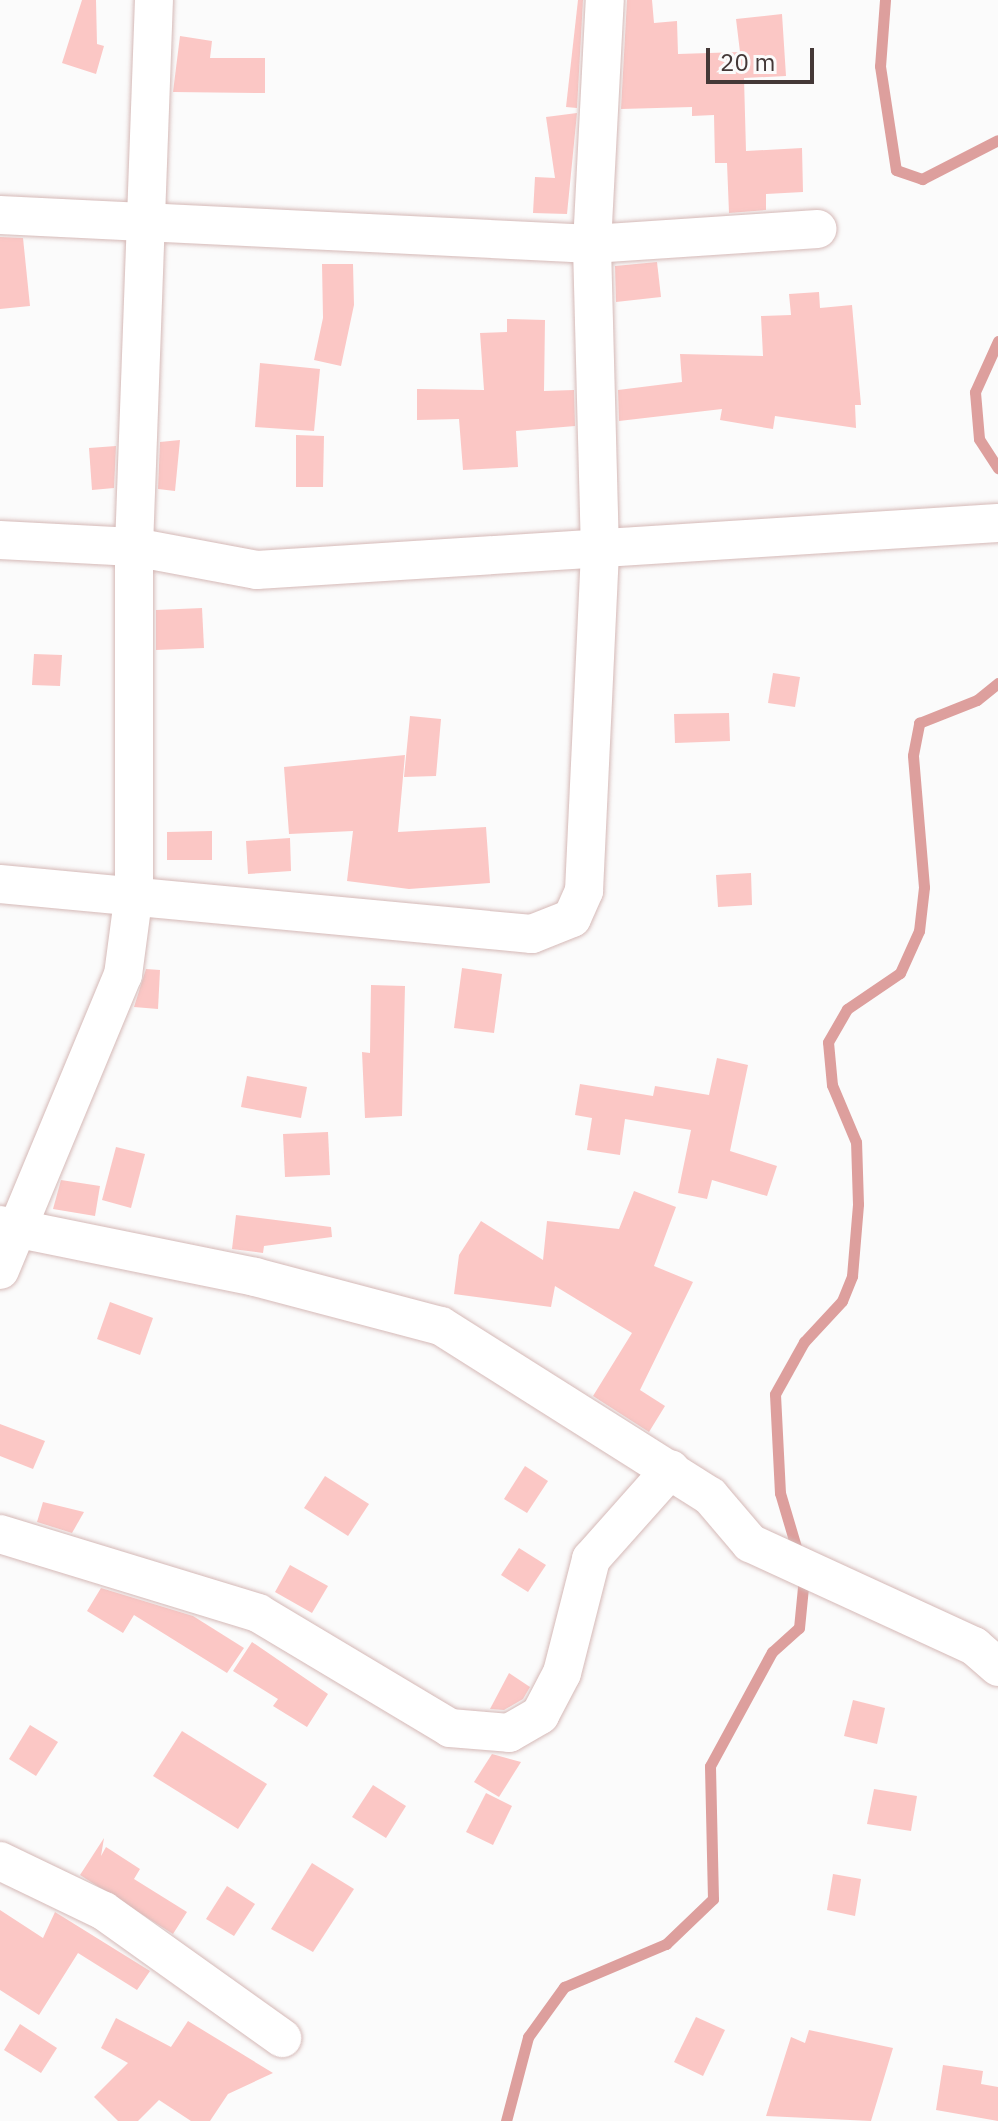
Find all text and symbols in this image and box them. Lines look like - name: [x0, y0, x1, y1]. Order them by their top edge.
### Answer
- scale bar: [710, 32, 818, 82]
- text: 20 m: [720, 46, 775, 78]

